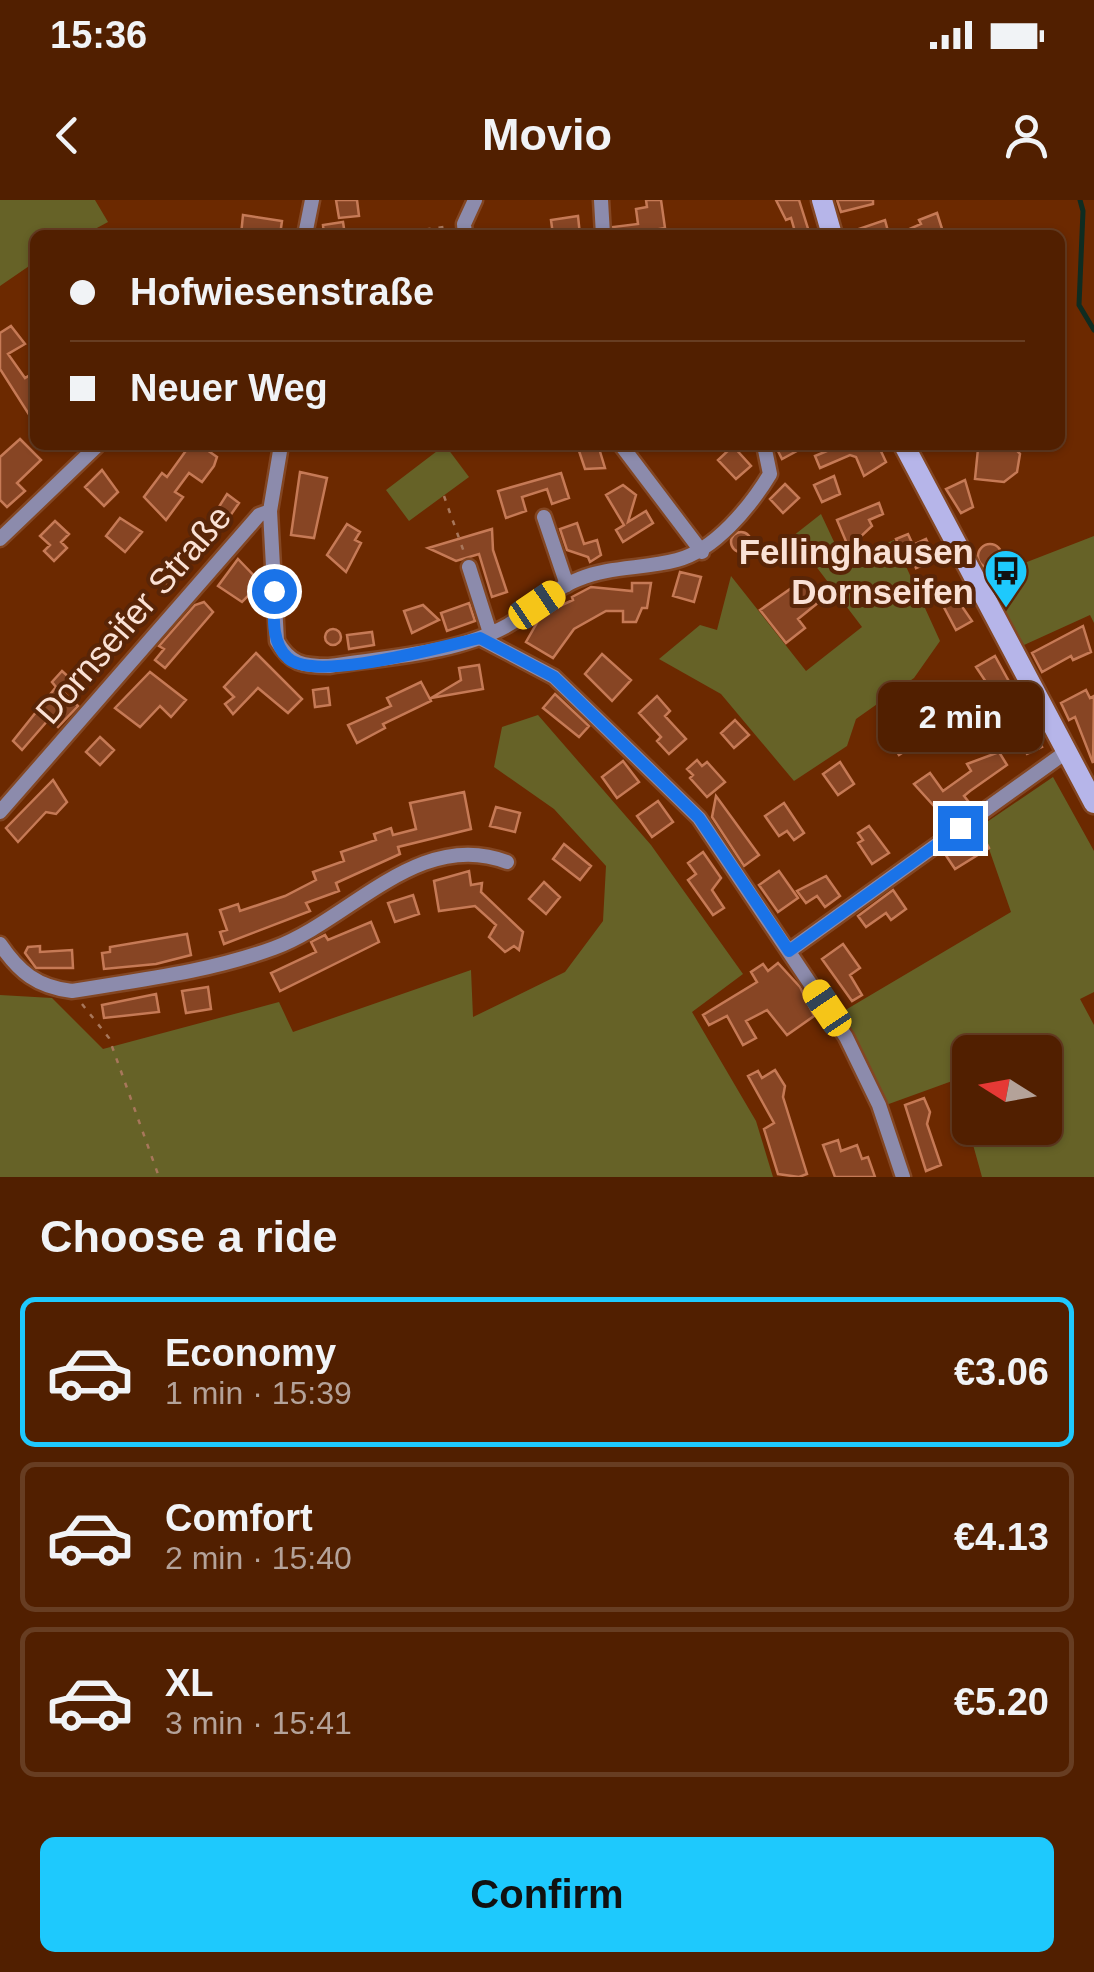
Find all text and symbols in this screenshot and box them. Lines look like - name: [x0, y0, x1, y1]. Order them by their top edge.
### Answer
- text: 15:36: [50, 14, 147, 56]
- icon: back: [40, 108, 95, 163]
- icon: person: [999, 108, 1054, 163]
- text: Movio: [482, 109, 612, 160]
- text: Hofwiesenstraße: [130, 271, 434, 313]
- text: Neuer Weg: [130, 367, 328, 409]
- street label: Dornseifer Straße: [28, 497, 238, 731]
- place label: Fellinghausen Dornseifen: [739, 532, 974, 611]
- bus stop icon: Fellinghausen Dornseifen: [983, 548, 1029, 609]
- route start: [252, 569, 297, 614]
- car: [504, 576, 570, 634]
- callout: 2 min: [878, 683, 1042, 753]
- text: 2 min: [919, 699, 1002, 735]
- route end: [938, 806, 983, 851]
- car: [798, 975, 856, 1041]
- north arrow: [952, 1035, 1062, 1145]
- map controls: [952, 1035, 1062, 1145]
- text: Choose a ride: [40, 1211, 338, 1262]
- icon: car: [45, 1327, 135, 1417]
- text: Economy: [165, 1332, 336, 1374]
- text: €3.06: [954, 1351, 1049, 1393]
- text: 1 min · 15:39: [165, 1375, 352, 1411]
- icon: car: [45, 1492, 135, 1582]
- text: Comfort: [165, 1497, 313, 1539]
- text: €4.13: [954, 1516, 1049, 1558]
- text: 2 min · 15:40: [165, 1540, 352, 1576]
- icon: car: [45, 1657, 135, 1747]
- text: XL: [165, 1662, 214, 1704]
- text: €5.20: [954, 1681, 1049, 1723]
- text: 3 min · 15:41: [165, 1705, 352, 1741]
- button: Confirm: [40, 1837, 1054, 1952]

